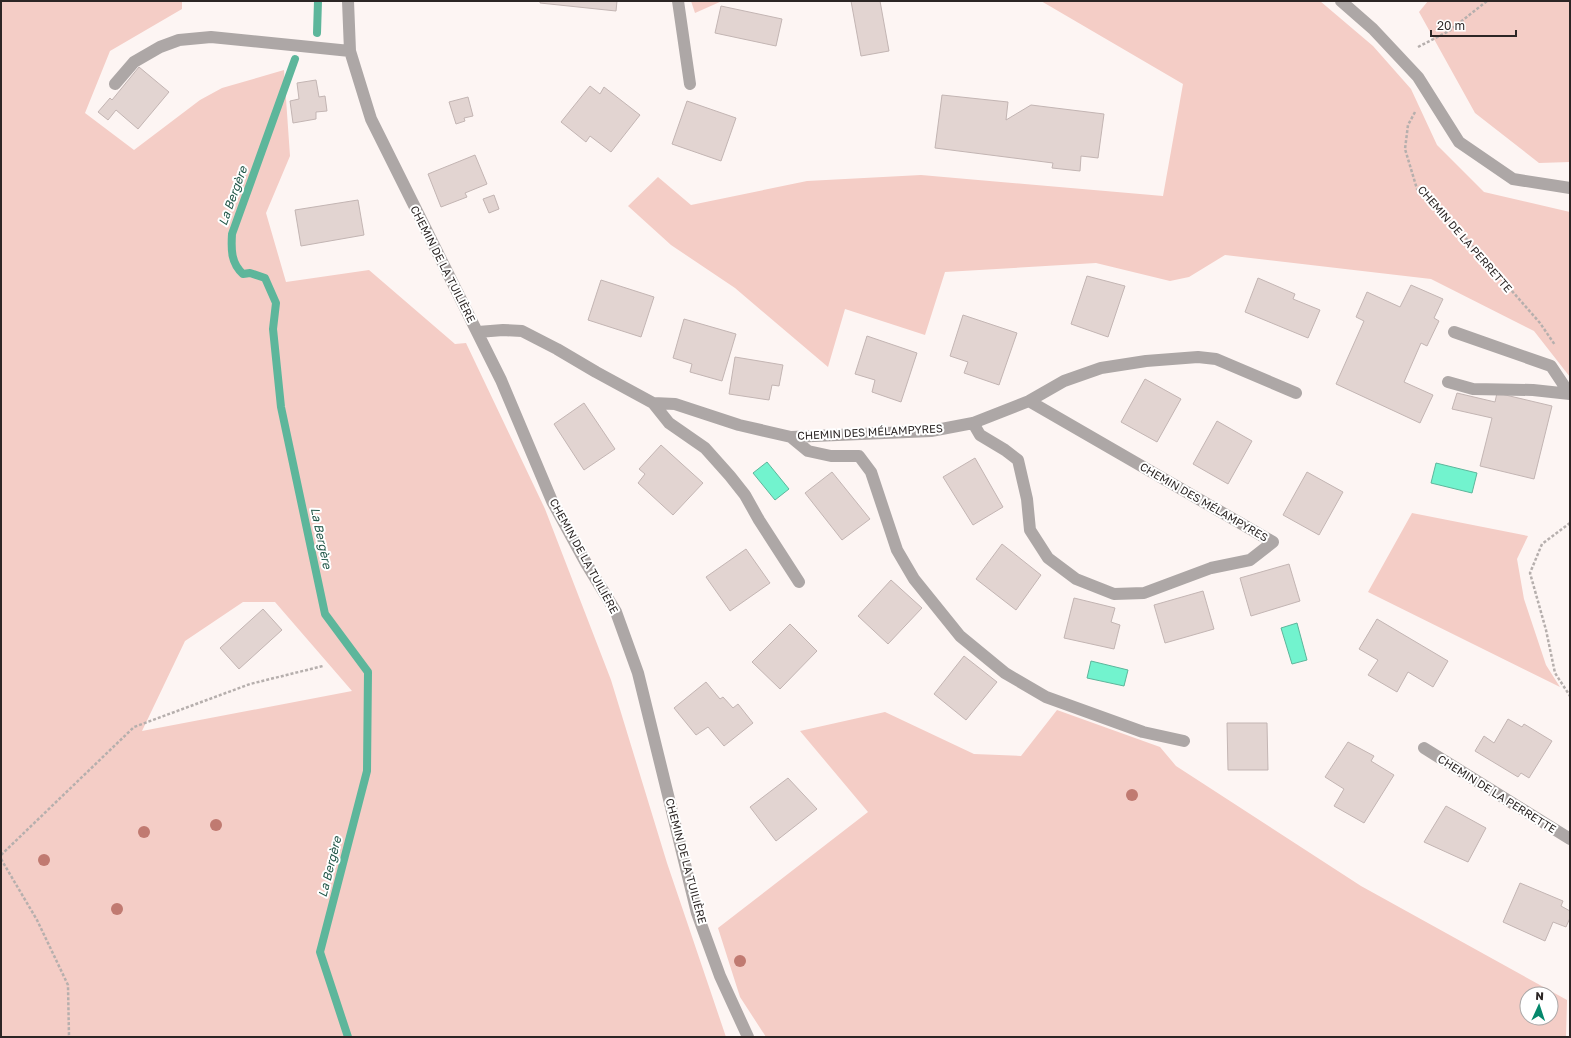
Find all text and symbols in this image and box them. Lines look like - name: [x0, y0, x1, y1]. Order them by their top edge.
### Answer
- scale bar: [1431, 12, 1516, 38]
- text: 20 m: [1437, 18, 1465, 33]
- water label: La Bergère: [215, 163, 251, 228]
- street label: CHEMIN DE LA PERRETTE: [1416, 183, 1515, 295]
- street label: CHEMIN DE LA TUILIÈRE: [408, 203, 479, 325]
- street label: CHEMIN DES MÉLAMPYRES: [797, 421, 943, 442]
- street label: CHEMIN DES MÉLAMPYRES: [1138, 460, 1271, 544]
- street label: CHEMIN DE LA TUILIÈRE: [547, 496, 622, 616]
- water label: La Bergère: [308, 506, 336, 571]
- street label: CHEMIN DE LA PERRETTE: [1436, 752, 1559, 836]
- street label: CHEMIN DE LA TUILIÈRE: [663, 797, 710, 925]
- water label: La Bergère: [315, 834, 345, 899]
- north arrow: [1519, 986, 1559, 1026]
- text: N: [1535, 989, 1544, 1002]

